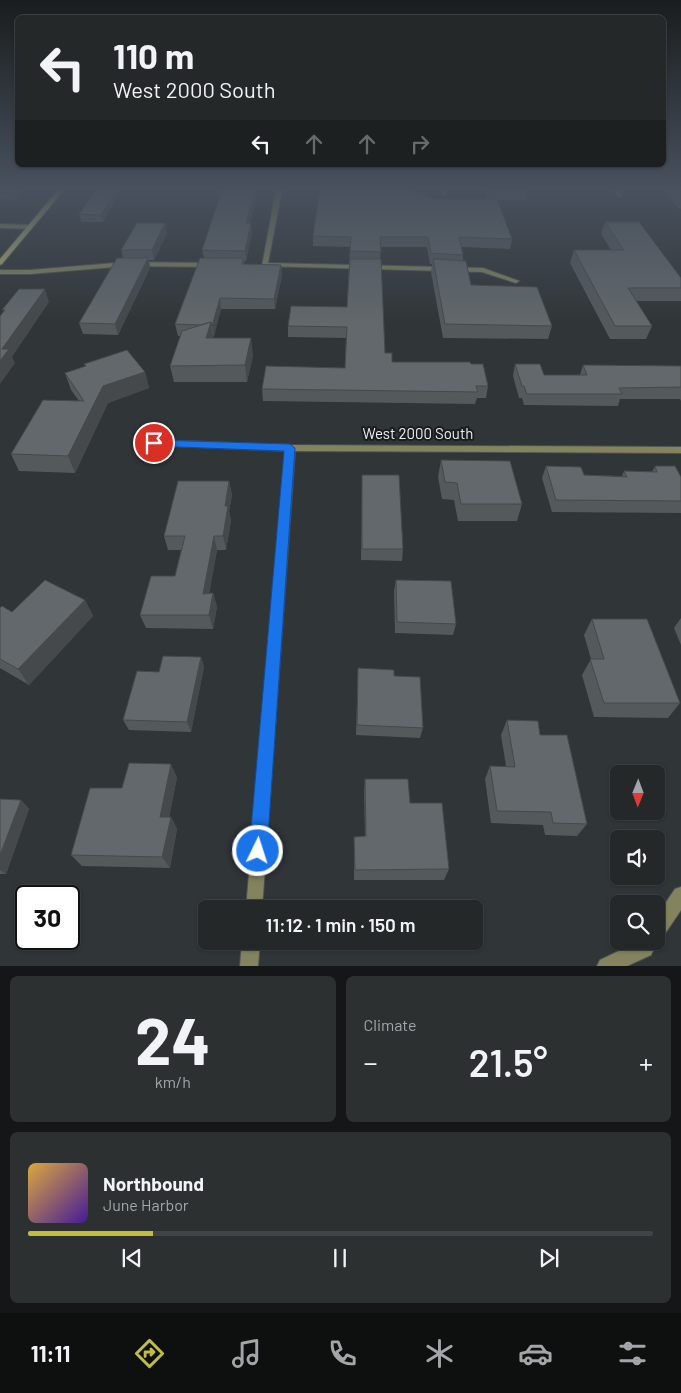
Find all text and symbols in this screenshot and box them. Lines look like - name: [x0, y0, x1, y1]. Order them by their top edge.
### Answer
- text: 110 m: [113, 34, 194, 76]
- icon: left: [30, 35, 95, 100]
- text: West 2000 South: [113, 76, 276, 102]
- icon: left: [247, 130, 275, 158]
- icon: ahead: [300, 130, 328, 158]
- icon: ahead: [353, 130, 381, 158]
- icon: right: [406, 130, 434, 158]
- pin: [133, 422, 175, 464]
- street label: West 2000 South: [363, 424, 473, 442]
- icon: arrive: [140, 429, 168, 457]
- north arrow: [610, 765, 665, 820]
- map controls: [610, 765, 665, 950]
- position arrow: [231, 824, 283, 876]
- button: sound: [610, 830, 665, 885]
- speed limit sign: 30: [15, 885, 80, 950]
- button: search: [610, 895, 665, 950]
- text: 11:12 · 1 min · 150 m: [266, 913, 415, 936]
- text: 24: [135, 1000, 211, 1078]
- text: Climate: [364, 1015, 416, 1034]
- text: 21.5°: [469, 1039, 548, 1085]
- text: −: [364, 1045, 378, 1079]
- text: +: [639, 1045, 653, 1079]
- text: km/h: [155, 1072, 191, 1091]
- text: Northbound: [103, 1172, 204, 1195]
- text: June Harbor: [103, 1195, 189, 1214]
- icon: previous: [118, 1244, 146, 1272]
- icon: pause: [326, 1244, 354, 1272]
- icon: next: [535, 1244, 563, 1272]
- icon: directions: [132, 1336, 167, 1371]
- icon: music: [229, 1336, 264, 1371]
- icon: phone: [325, 1336, 360, 1371]
- icon: climate: [422, 1336, 457, 1371]
- icon: car: [518, 1336, 553, 1371]
- icon: filters: [615, 1336, 650, 1371]
- text: 11:11: [31, 1340, 70, 1366]

